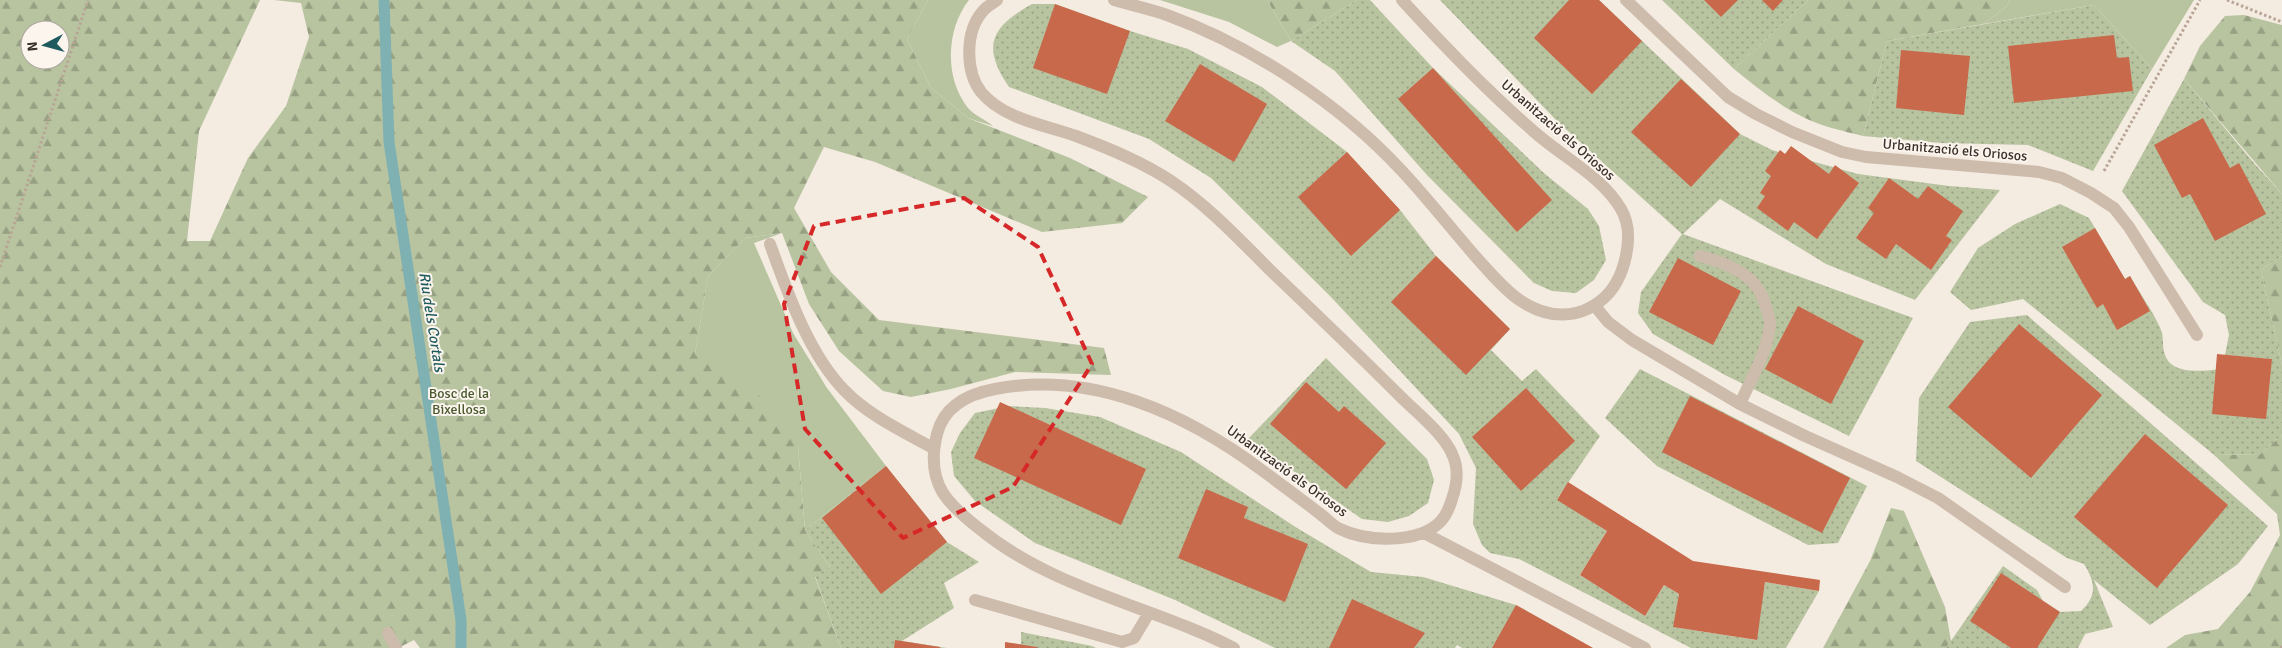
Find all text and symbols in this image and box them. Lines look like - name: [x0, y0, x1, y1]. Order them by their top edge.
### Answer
- north arrow: [20, 20, 70, 70]
- text: N: [24, 41, 42, 52]
- street label: Urbanització els Oriosos: [1498, 76, 1618, 184]
- street label: Urbanització els Oriosos: [1882, 135, 2028, 165]
- water label: Riu dels Cortals: [415, 271, 449, 375]
- park label: Bosc de la Bixellosa: [429, 385, 489, 418]
- street label: Urbanització els Oriosos: [1223, 421, 1351, 521]

